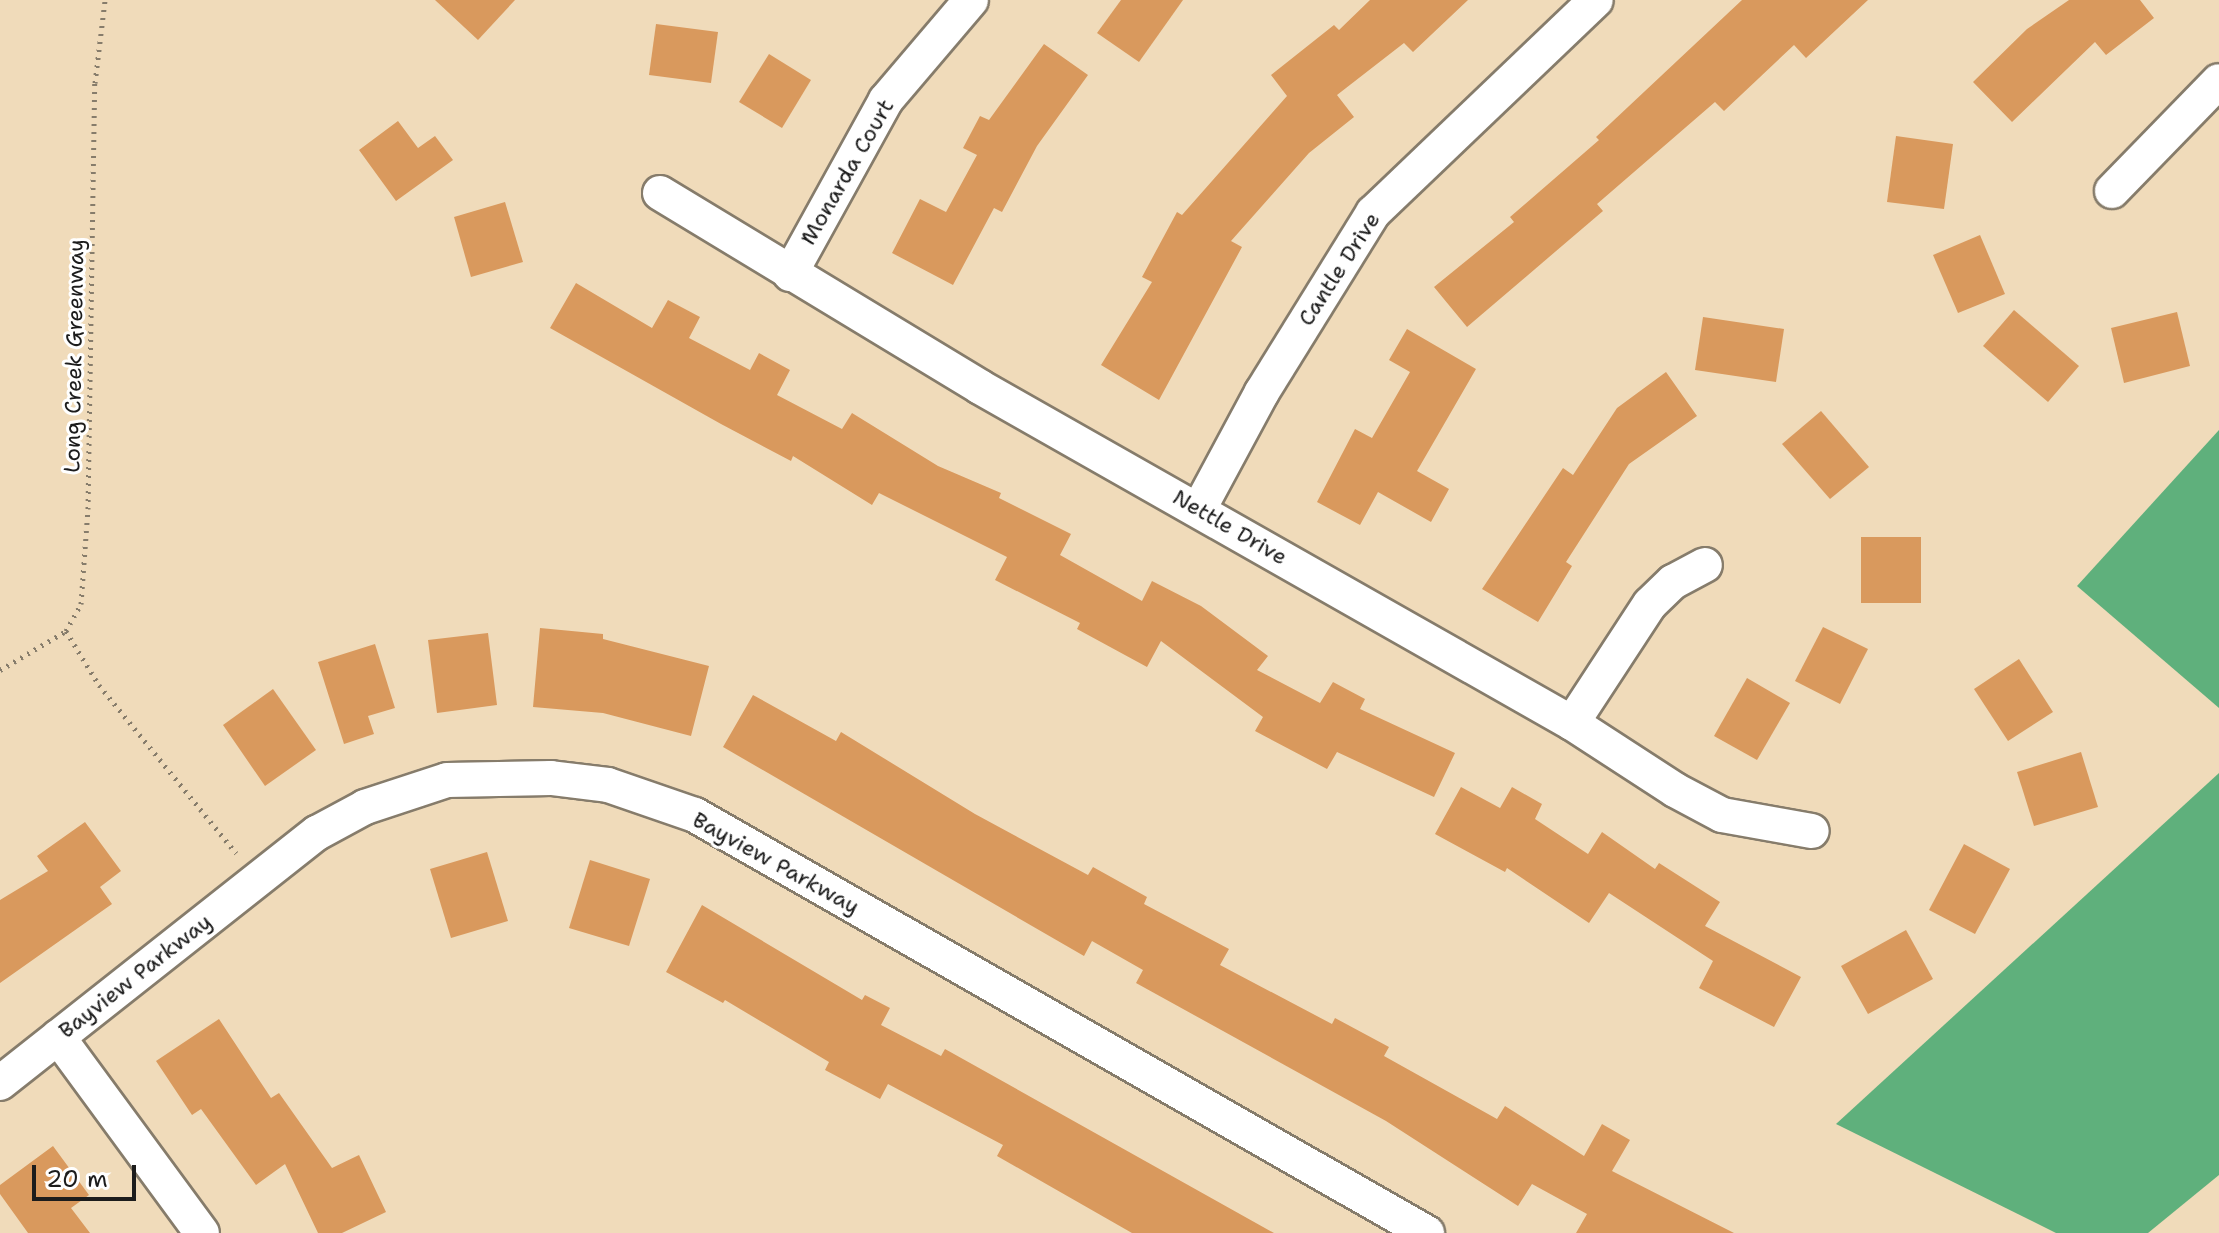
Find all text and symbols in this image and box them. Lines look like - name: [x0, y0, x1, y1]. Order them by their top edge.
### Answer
- street label: Monarda Court: [795, 94, 899, 250]
- street label: Cantle Drive: [1293, 207, 1385, 331]
- street label: Long Creek Greenway: [59, 239, 89, 473]
- street label: Nettle Drive: [1168, 484, 1292, 570]
- street label: Bayview Parkway: [688, 806, 864, 920]
- street label: Bayview Parkway: [53, 908, 217, 1044]
- scale bar: [36, 1149, 140, 1199]
- text: 20 m: [46, 1163, 108, 1195]

